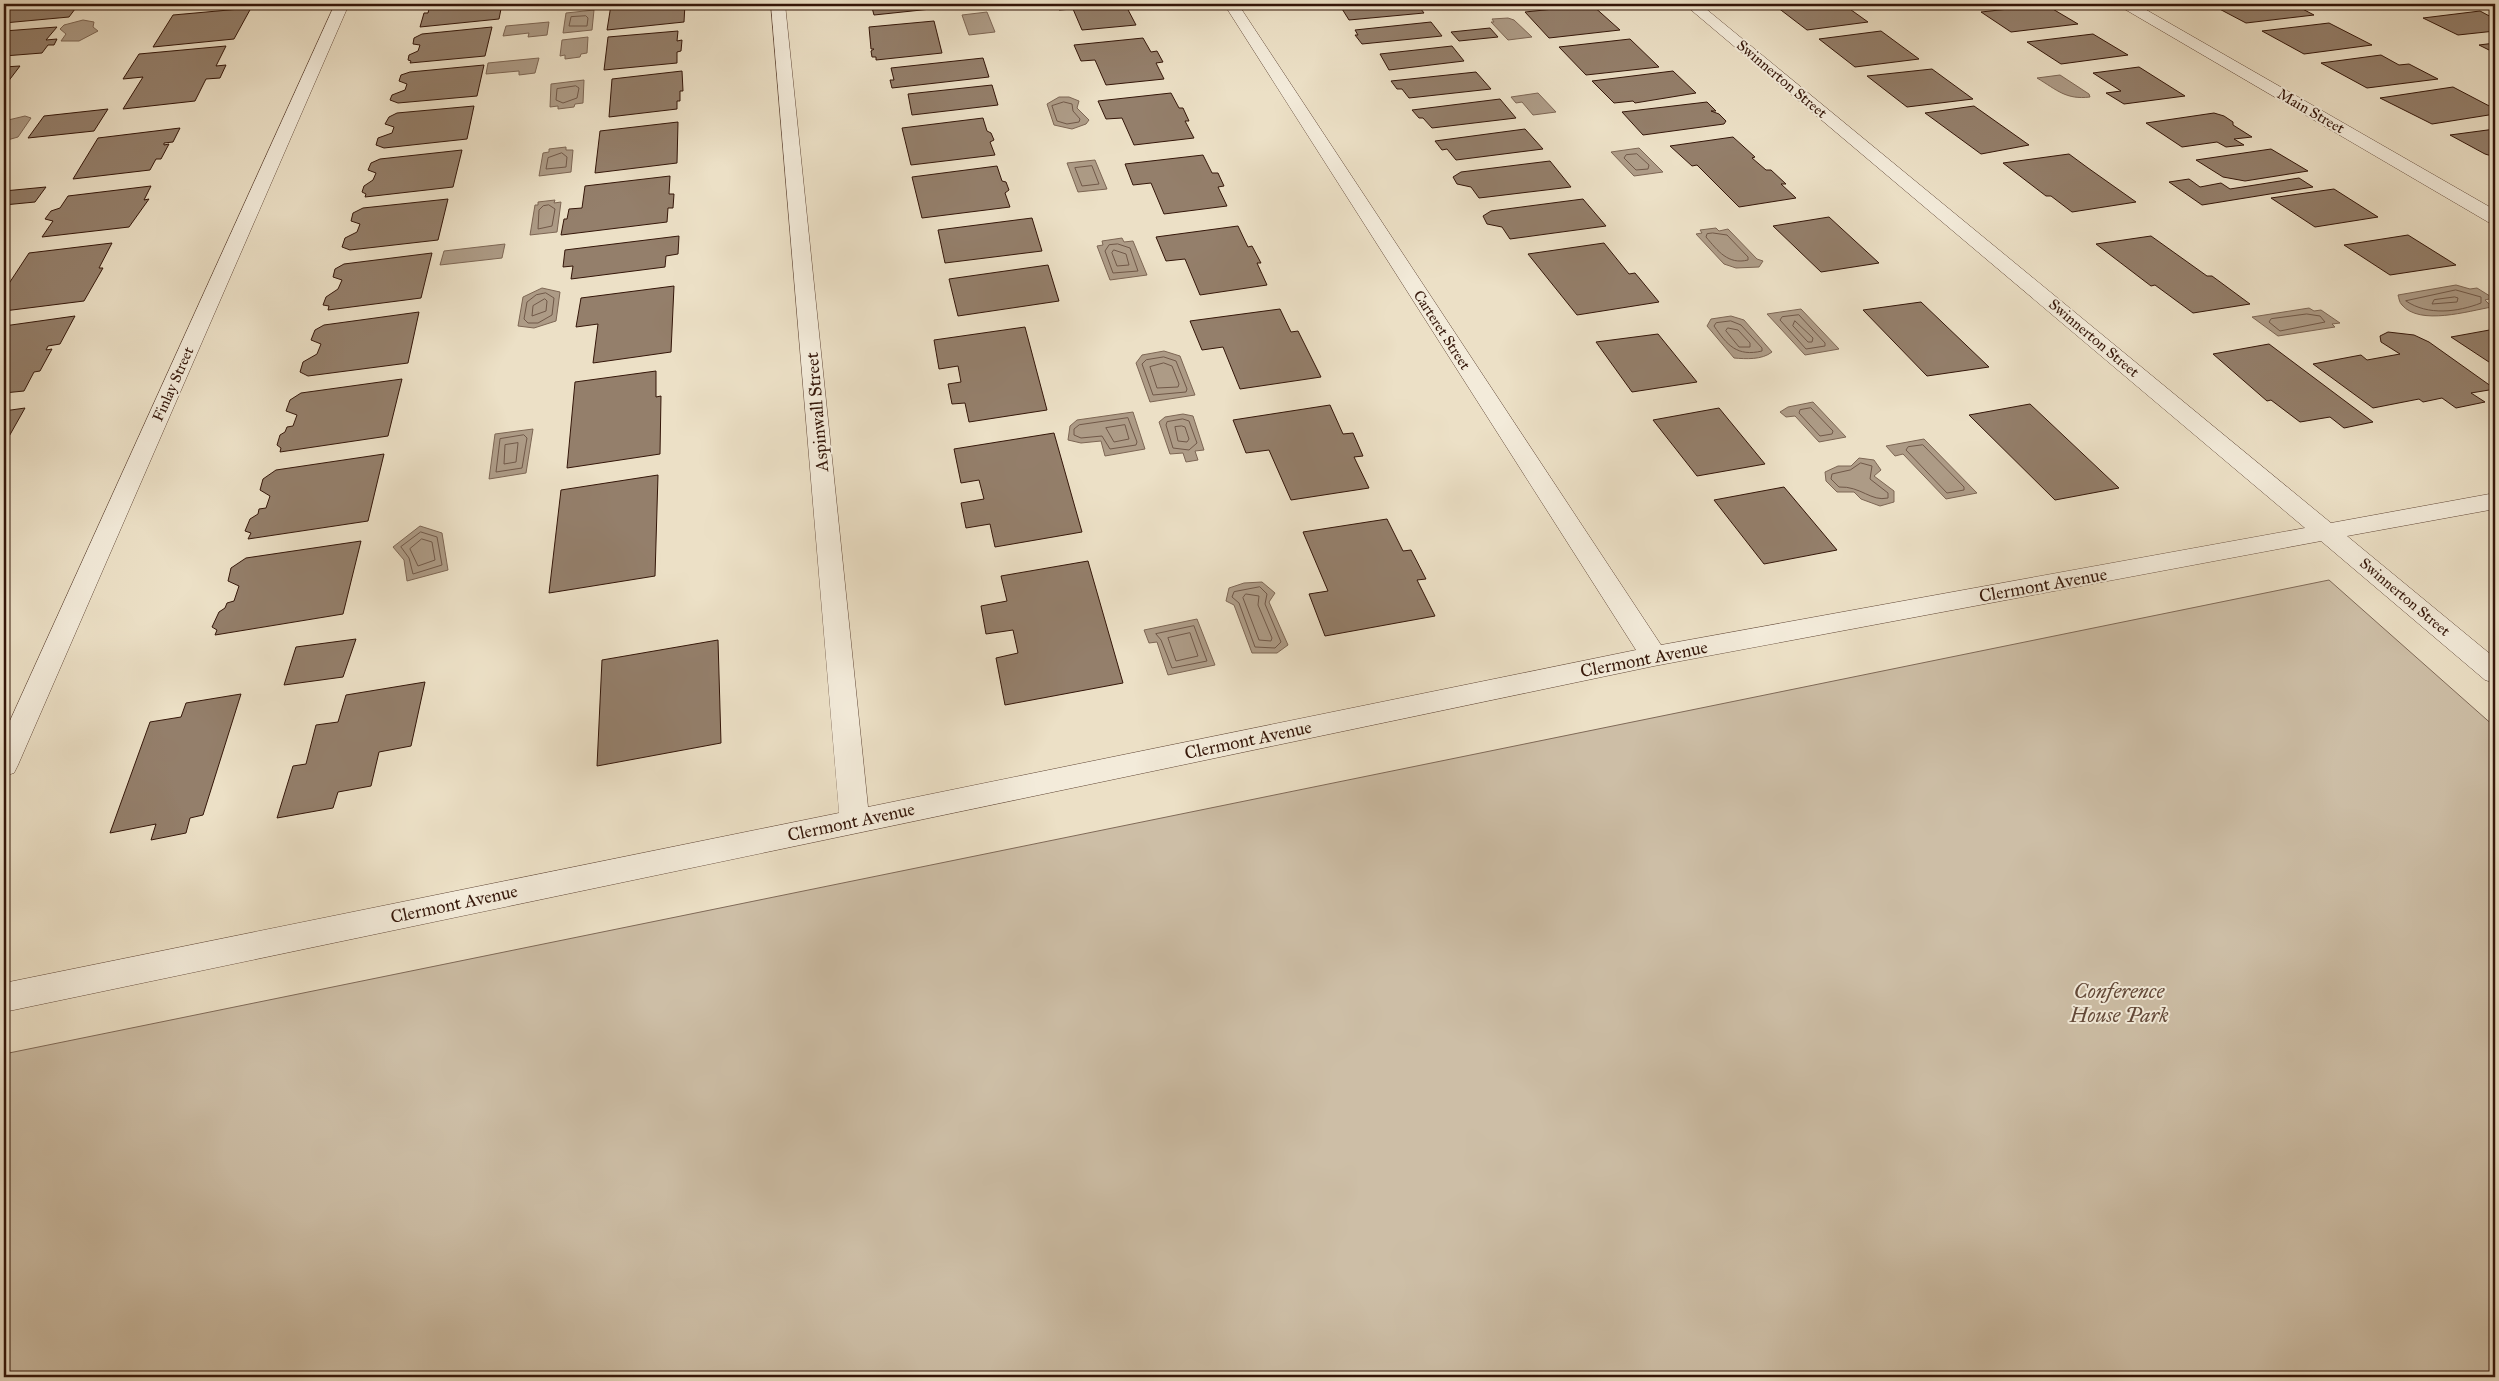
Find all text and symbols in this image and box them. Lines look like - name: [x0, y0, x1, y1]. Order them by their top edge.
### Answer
- street label: Swinnerton Street: [1733, 36, 1831, 122]
- street label: Main Street: [2274, 85, 2348, 138]
- street label: Carteret Street: [1410, 287, 1475, 374]
- street label: Swinnerton Street: [2045, 295, 2143, 381]
- street label: Finlay Street: [149, 343, 198, 424]
- street label: Aspinwall Street: [801, 351, 833, 474]
- street label: Swinnerton Street: [2356, 554, 2454, 640]
- street label: Clermont Avenue: [1977, 563, 2109, 607]
- street label: Clermont Avenue: [1578, 636, 1710, 682]
- street label: Clermont Avenue: [1182, 716, 1314, 764]
- street label: Clermont Avenue: [785, 798, 917, 846]
- street label: Clermont Avenue: [388, 880, 520, 928]
- park label: Conference House Park: [2068, 978, 2169, 1028]

